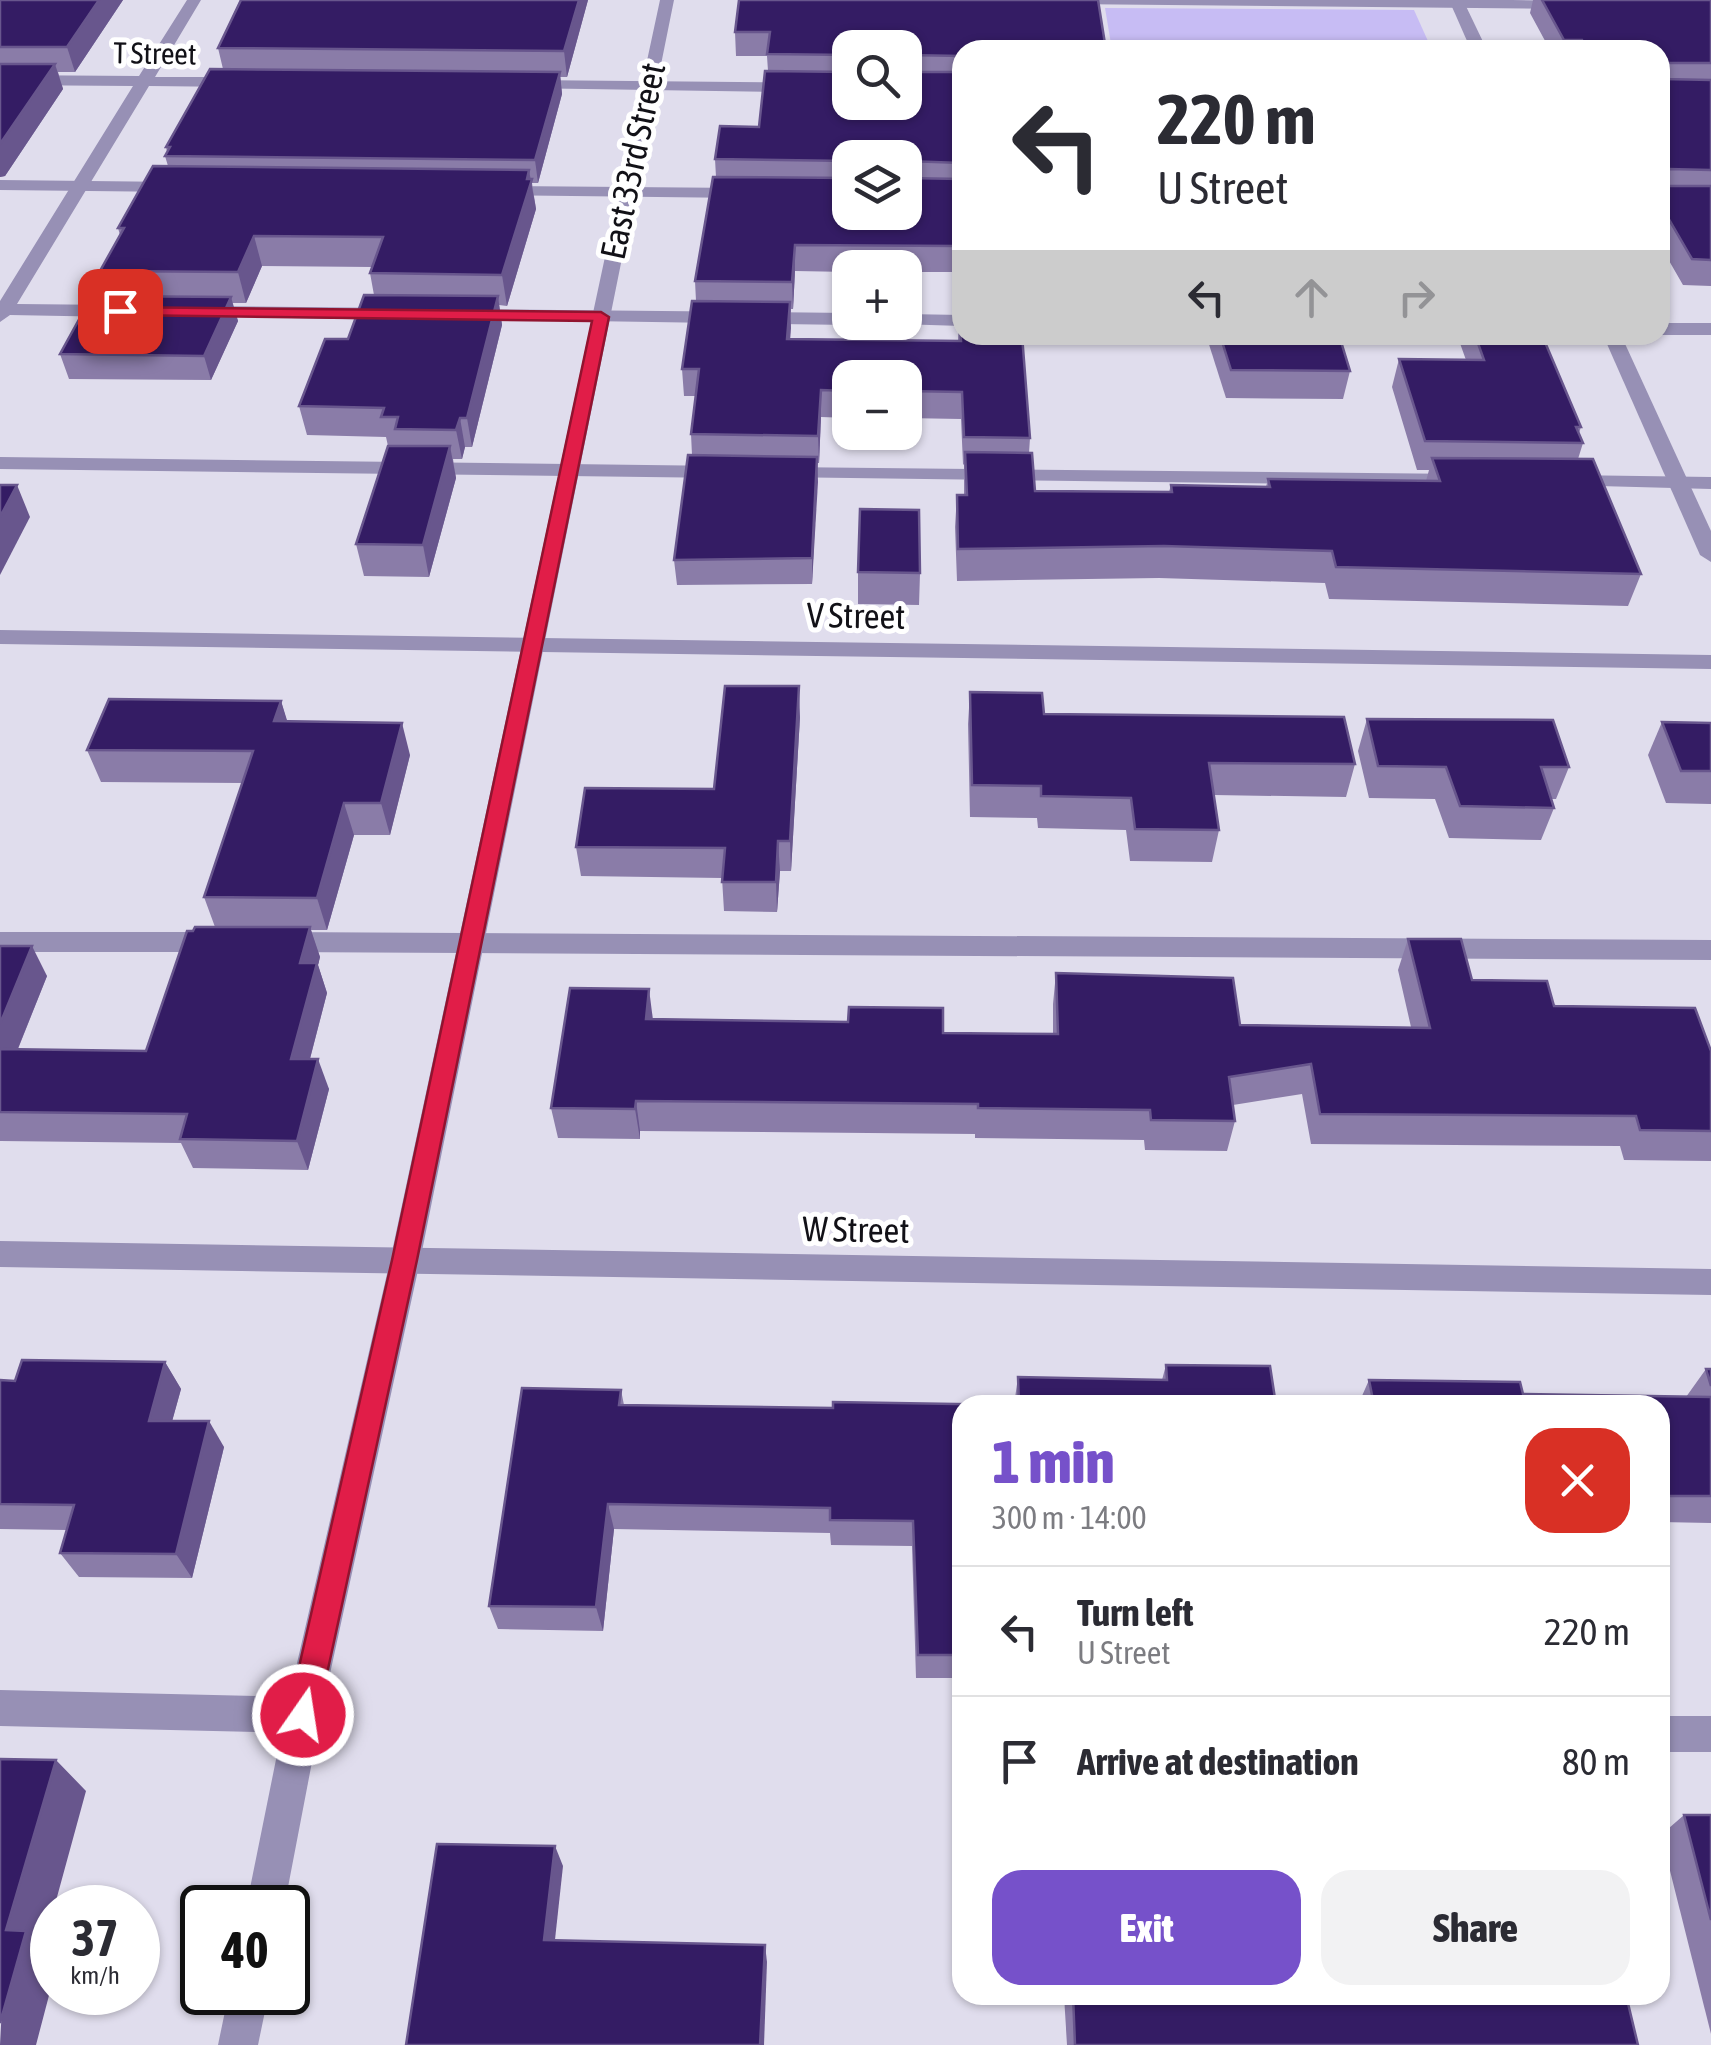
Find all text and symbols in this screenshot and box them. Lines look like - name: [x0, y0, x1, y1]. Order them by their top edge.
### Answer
- map controls: [832, 30, 922, 450]
- button: search: [832, 30, 922, 120]
- street label: T Street: [113, 35, 197, 71]
- street label: East 33rd Street: [592, 59, 672, 263]
- text: 220 m: [1157, 79, 1316, 159]
- icon: left: [992, 80, 1122, 210]
- button: layers: [832, 140, 922, 230]
- text: U Street: [1157, 162, 1288, 214]
- button: +: [832, 250, 922, 340]
- pin: [78, 269, 163, 354]
- icon: left: [1179, 270, 1234, 325]
- icon: ahead: [1284, 270, 1339, 325]
- icon: right: [1389, 270, 1444, 325]
- icon: arrive: [93, 284, 148, 339]
- button: −: [832, 360, 922, 450]
- street label: V Street: [806, 594, 906, 636]
- street label: W Street: [802, 1208, 910, 1250]
- text: 1 min: [992, 1427, 1115, 1496]
- button: close: [1525, 1428, 1630, 1533]
- text: 300 m · 14:00: [992, 1499, 1147, 1536]
- text: Turn left: [1077, 1591, 1193, 1634]
- icon: left: [992, 1604, 1047, 1659]
- text: 220 m: [1544, 1610, 1630, 1653]
- text: U Street: [1077, 1634, 1170, 1671]
- position arrow: [251, 1663, 355, 1767]
- icon: arrive: [992, 1734, 1047, 1789]
- text: Arrive at destination: [1077, 1740, 1359, 1783]
- text: 80 m: [1562, 1740, 1630, 1783]
- button: Exit: [992, 1870, 1301, 1985]
- button: Share: [1321, 1870, 1630, 1985]
- speed limit sign: 40: [180, 1885, 310, 2015]
- text: 37: [71, 1909, 118, 1967]
- text: km/h: [70, 1961, 120, 1989]

